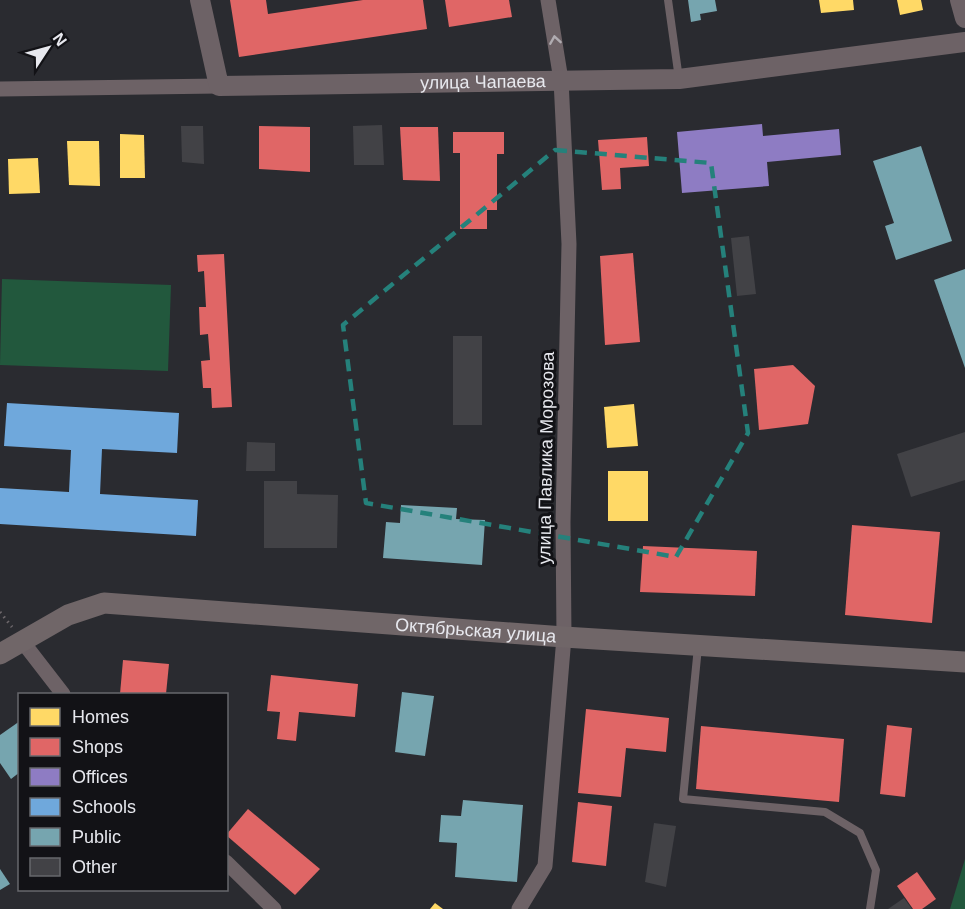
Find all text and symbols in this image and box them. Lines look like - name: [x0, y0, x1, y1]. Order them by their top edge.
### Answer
- north arrow: [18, 18, 78, 78]
- text: N: [49, 30, 70, 49]
- one-way arrow: [549, 35, 562, 45]
- street label: улица Чапаева: [420, 71, 547, 93]
- street label: улица Павлика Морозова: [534, 350, 558, 565]
- street label: Октябрьская улица: [394, 615, 558, 646]
- legend: [18, 693, 228, 891]
- text: Homes: [72, 707, 129, 727]
- text: Shops: [72, 737, 123, 757]
- text: Offices: [72, 767, 128, 787]
- text: Schools: [72, 797, 136, 817]
- text: Public: [72, 827, 121, 847]
- text: Other: [72, 857, 117, 877]

